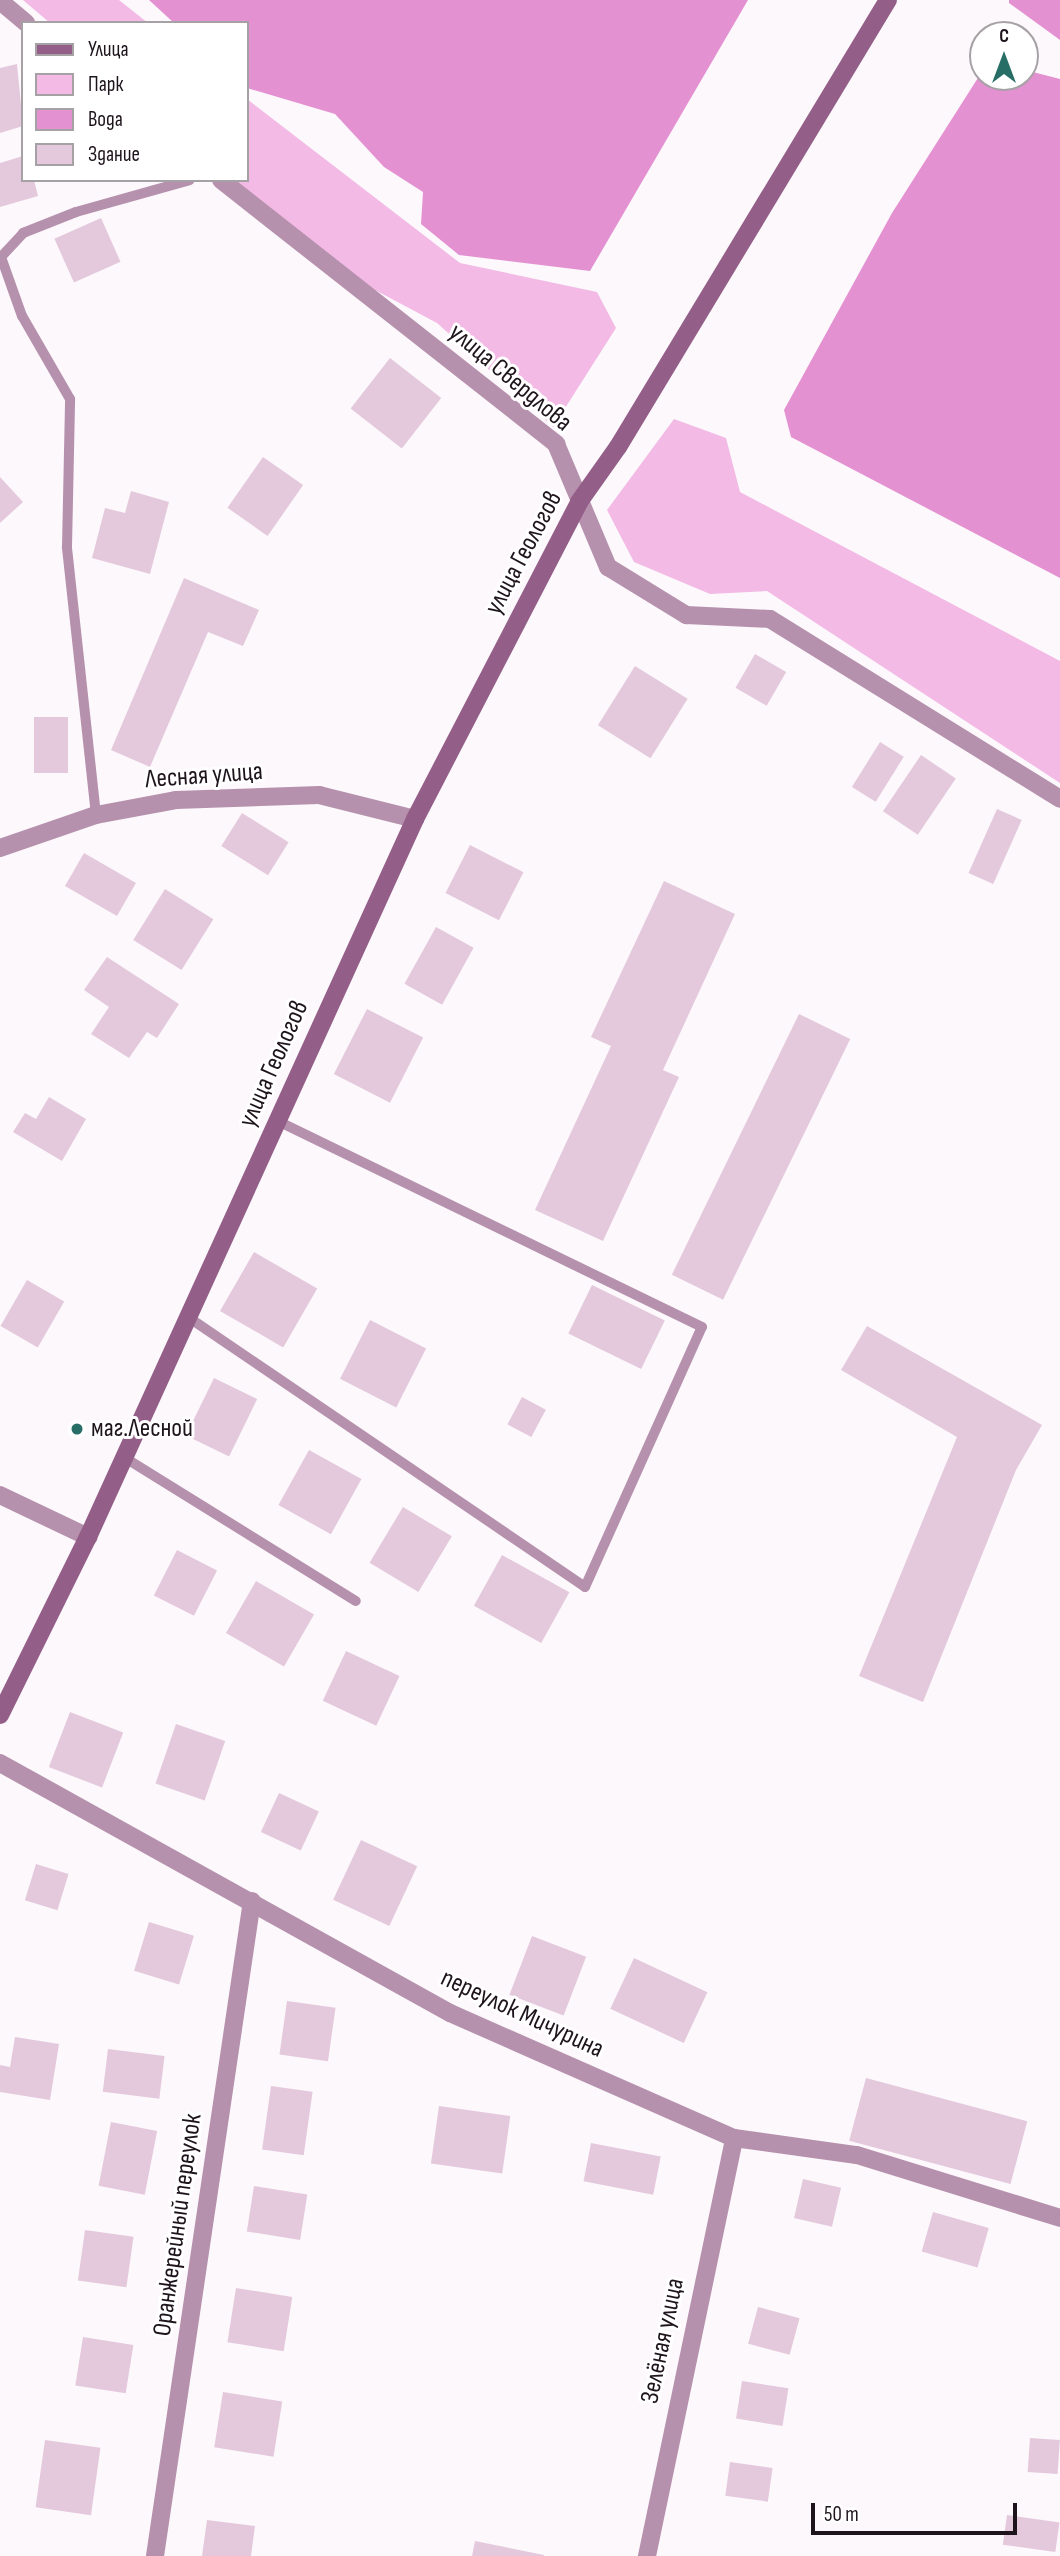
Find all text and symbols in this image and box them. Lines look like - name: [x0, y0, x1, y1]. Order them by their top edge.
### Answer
- legend: [21, 21, 248, 182]
- north arrow: [969, 21, 1039, 91]
- text: С: [999, 25, 1009, 48]
- text: Улица: [88, 37, 129, 62]
- text: Парк: [88, 72, 123, 97]
- text: Вода: [88, 107, 123, 132]
- text: Здание: [88, 142, 140, 167]
- street label: улица Свердлова: [442, 318, 578, 438]
- street label: улица Геологов: [479, 486, 569, 620]
- street label: Лесная улица: [144, 756, 264, 796]
- street label: улица Геологов: [232, 996, 316, 1132]
- place label: маг.Лесной: [91, 1413, 193, 1445]
- marker: маг.Лесной: [69, 1421, 85, 1437]
- street label: переулок Мичурина: [436, 1963, 608, 2065]
- street label: Оранжерейный переулок: [147, 2112, 209, 2338]
- street label: Зелёная улица: [634, 2275, 692, 2407]
- scale bar: [815, 2490, 1021, 2534]
- text: 50 m: [824, 2502, 859, 2527]

